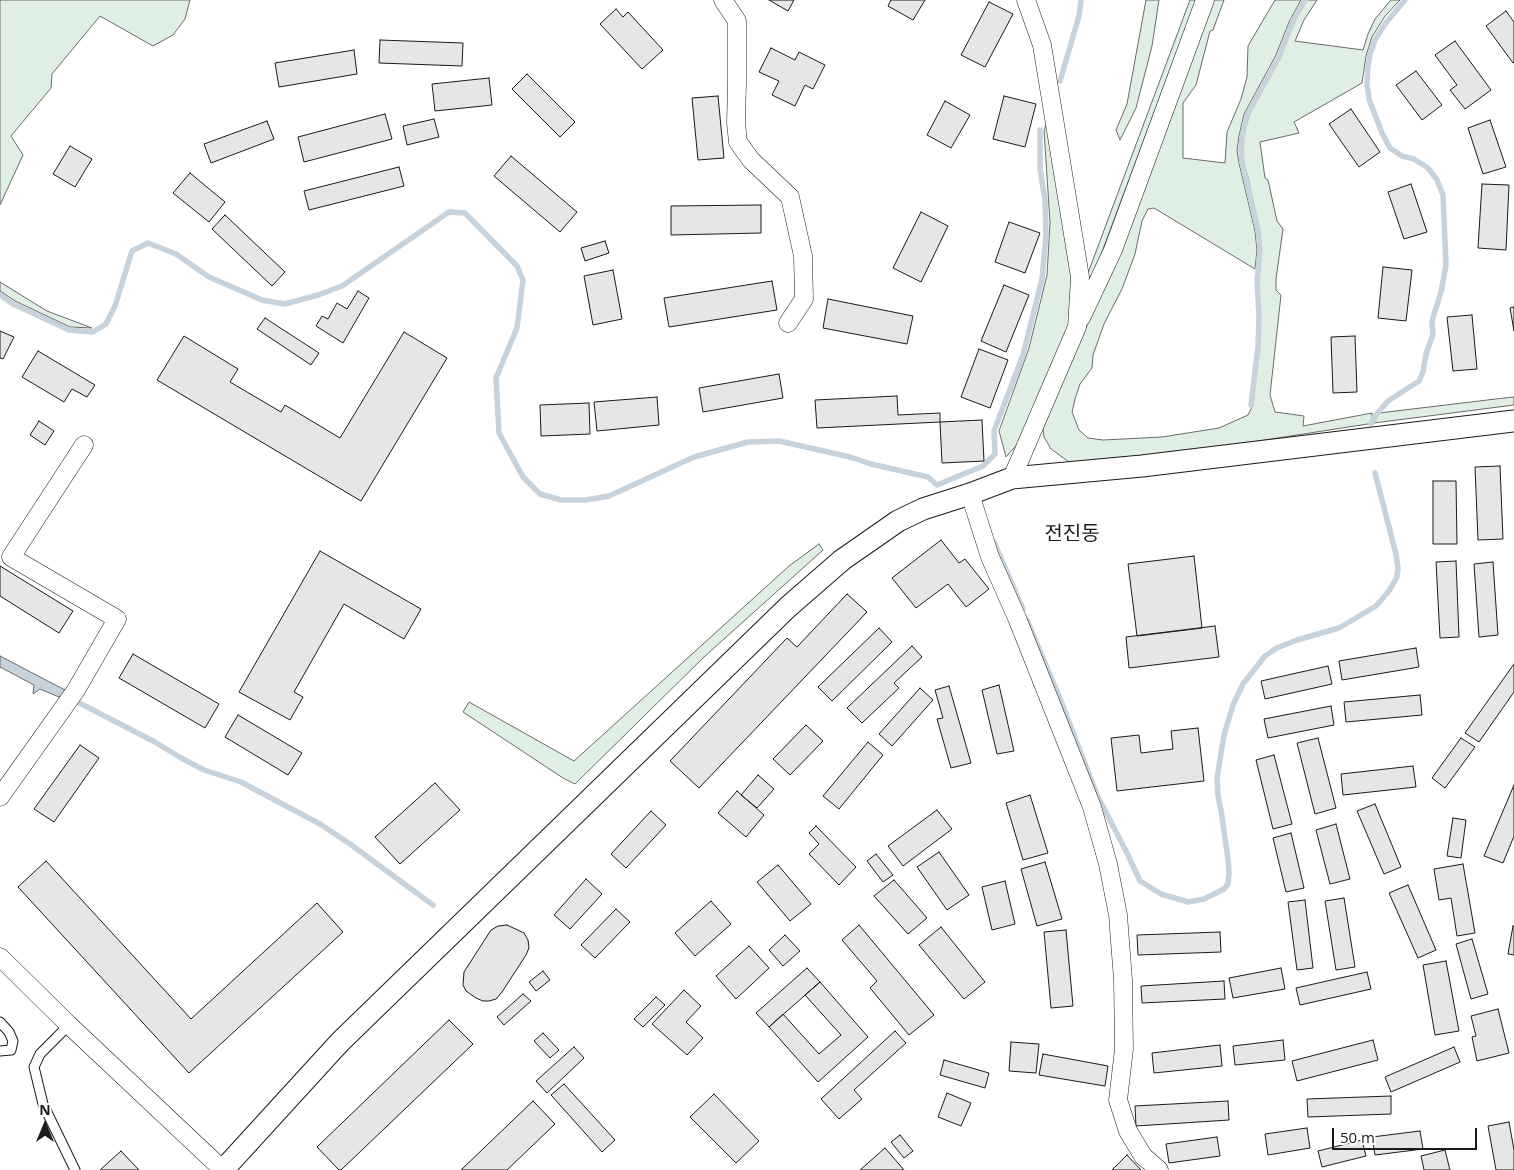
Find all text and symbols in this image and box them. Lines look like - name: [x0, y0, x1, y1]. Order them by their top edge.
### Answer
- district label: 전진동: [1044, 522, 1100, 546]
- north arrow: [20, 1100, 70, 1150]
- text: N: [39, 1100, 51, 1119]
- scale bar: [1334, 1118, 1479, 1150]
- text: 50 m: [1340, 1127, 1375, 1147]

